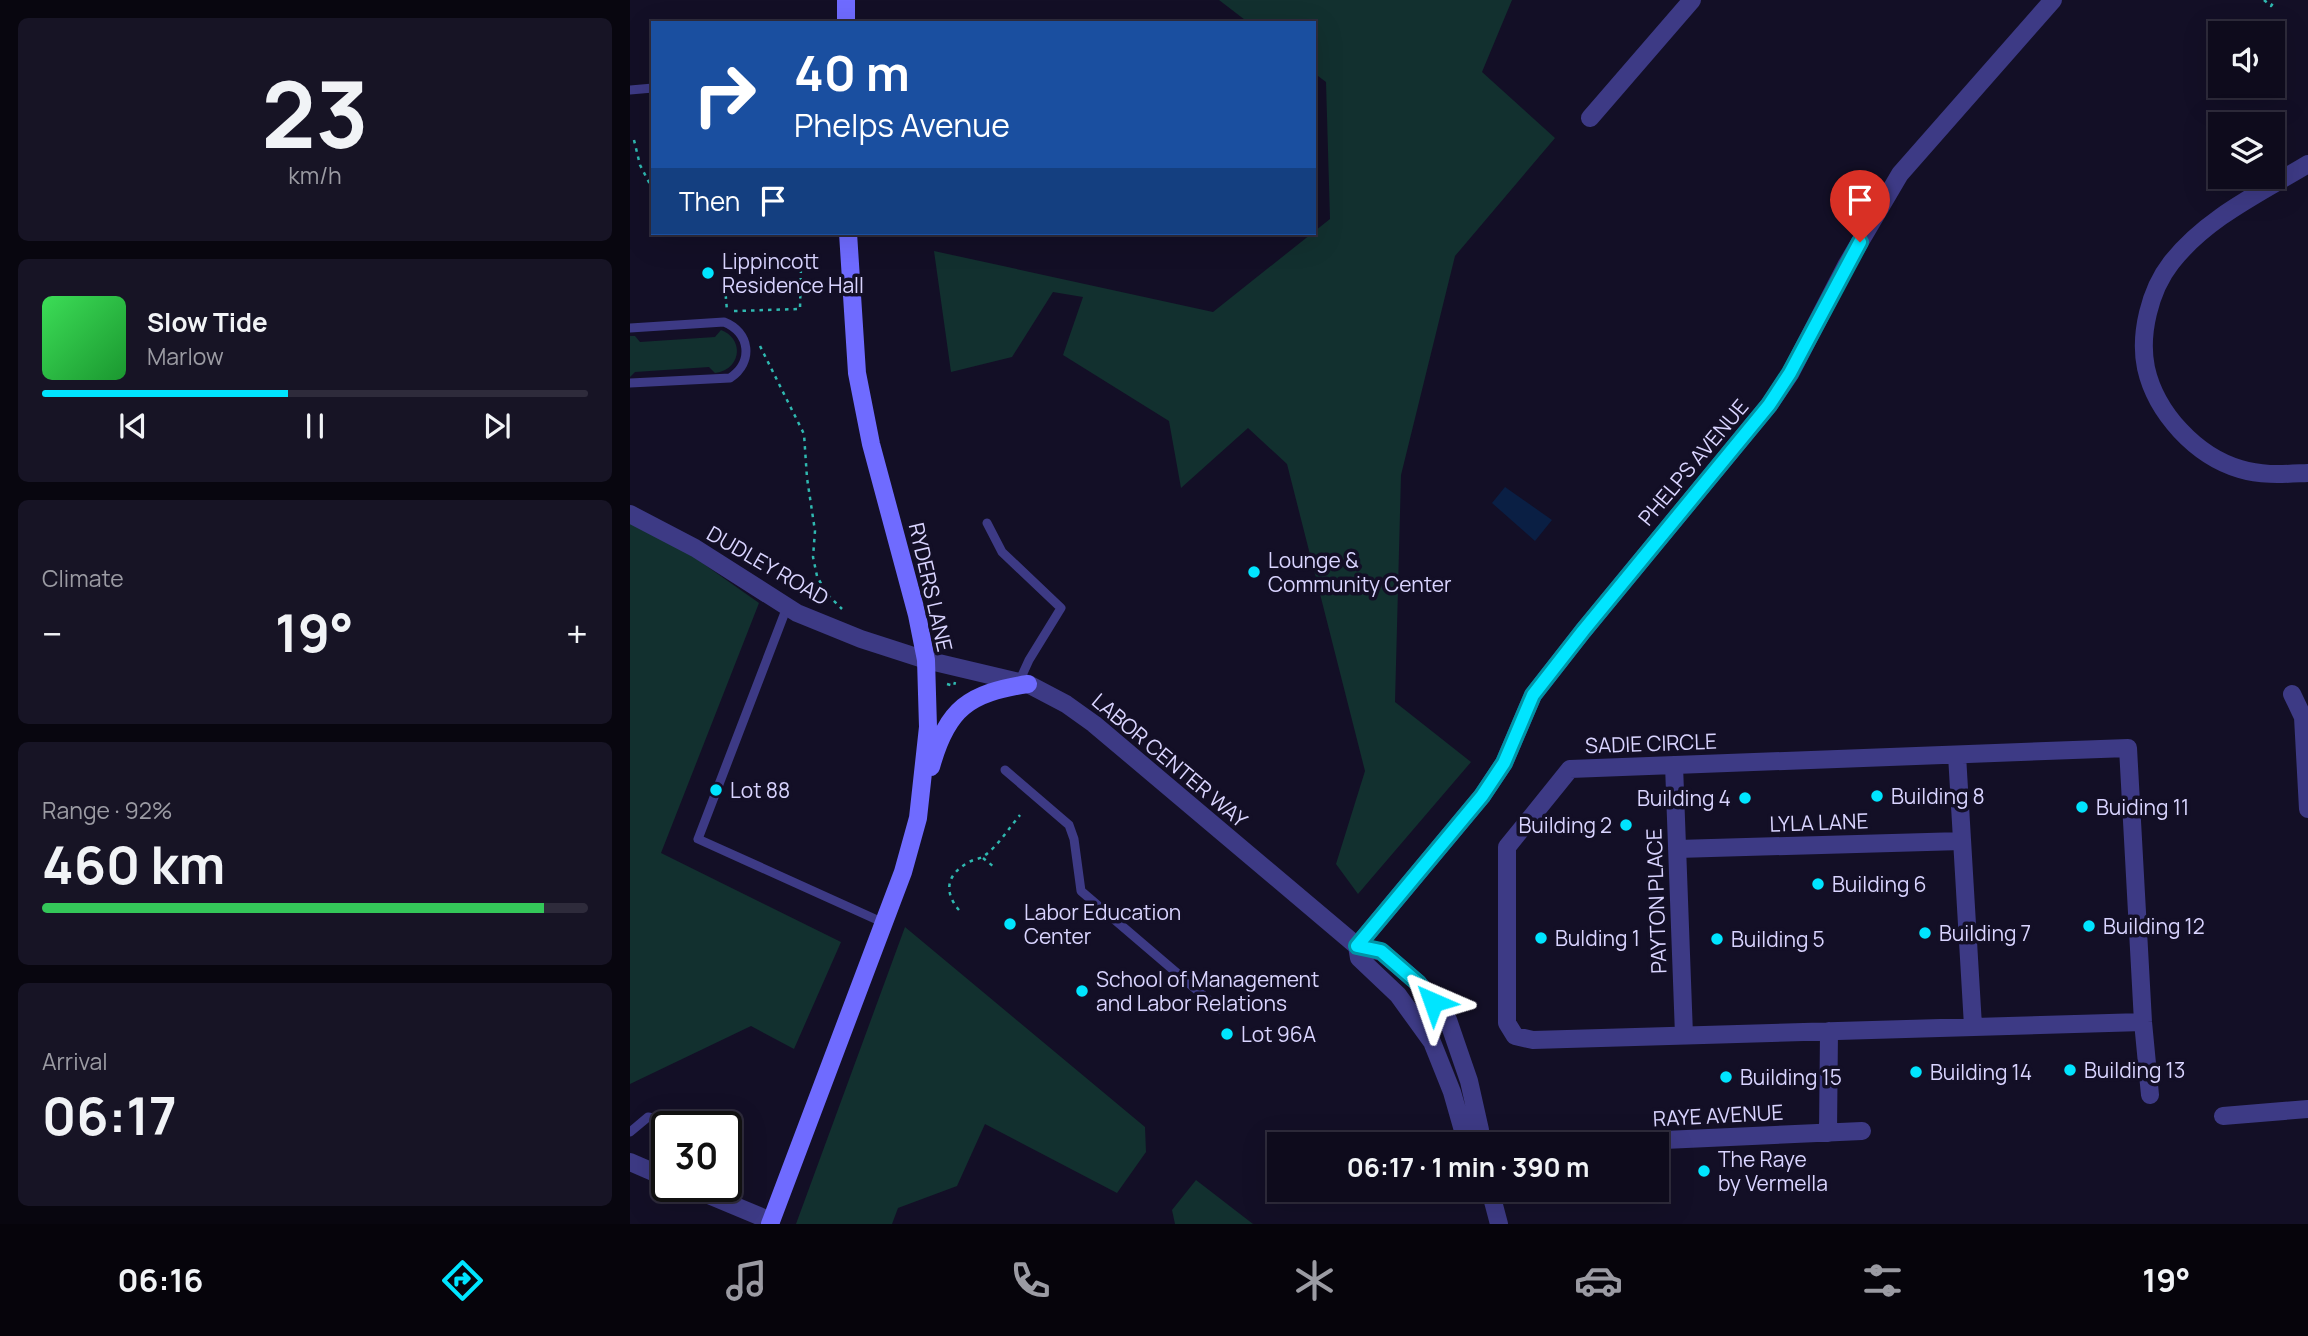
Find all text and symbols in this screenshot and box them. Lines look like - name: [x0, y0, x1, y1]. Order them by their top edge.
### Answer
- map controls: [2208, 21, 2285, 189]
- button: sound: [2208, 21, 2285, 98]
- text: 40 m: [794, 39, 910, 106]
- icon: right: [679, 49, 770, 140]
- text: 23: [261, 51, 369, 175]
- text: Phelps Avenue: [794, 103, 1010, 147]
- button: layers: [2208, 112, 2285, 189]
- text: km/h: [288, 159, 342, 191]
- pin: [1830, 170, 1890, 242]
- icon: arrive: [1841, 181, 1879, 219]
- icon: arrive: [754, 182, 792, 220]
- text: Then: [679, 183, 740, 219]
- place label: Lippincott Residence Hall: [722, 247, 864, 299]
- marker: Lippincott Residence Hall: [700, 265, 716, 281]
- text: Slow Tide: [147, 304, 268, 340]
- text: Marlow: [147, 340, 224, 372]
- street label: PHELPS AVENUE: [1632, 393, 1754, 531]
- icon: previous: [114, 407, 152, 445]
- icon: pause: [296, 407, 334, 445]
- icon: next: [478, 407, 516, 445]
- street label: DUDLEY ROAD: [702, 519, 834, 611]
- street label: RYDERS LANE: [903, 520, 959, 654]
- place label: Lounge & Community Center: [1268, 546, 1452, 598]
- text: Climate: [42, 562, 124, 594]
- marker: Lounge & Community Center: [1246, 564, 1262, 580]
- text: 19°: [275, 597, 354, 668]
- text: −: [42, 607, 63, 659]
- text: +: [566, 607, 588, 659]
- street label: LABOR CENTER WAY: [1086, 687, 1254, 834]
- street label: SADIE CIRCLE: [1584, 727, 1718, 759]
- place label: Lot 88: [730, 776, 790, 804]
- marker: Lot 88: [708, 782, 724, 798]
- place label: Building 8: [1891, 782, 1985, 810]
- place label: Building 4: [1637, 784, 1731, 812]
- marker: Building 8: [1869, 788, 1885, 804]
- marker: Building 4: [1737, 790, 1753, 806]
- place label: Buiding 11: [2096, 793, 2189, 821]
- text: Range · 92%: [42, 794, 173, 826]
- marker: Buiding 11: [2074, 799, 2090, 815]
- street label: LYLA LANE: [1769, 806, 1869, 838]
- place label: Building 2: [1518, 811, 1612, 839]
- marker: Building 2: [1618, 817, 1634, 833]
- street label: PAYTON PLACE: [1639, 828, 1673, 974]
- text: 460 km: [42, 829, 225, 900]
- place label: Building 6: [1832, 870, 1927, 898]
- marker: Building 6: [1810, 876, 1826, 892]
- place label: Labor Education Center: [1024, 898, 1181, 950]
- place label: Building 12: [2103, 912, 2205, 940]
- marker: Labor Education Center: [1002, 916, 1018, 932]
- marker: Building 12: [2081, 918, 2097, 934]
- place label: Building 7: [1939, 919, 2031, 947]
- place label: Bulding 1: [1555, 924, 1640, 952]
- place label: Building 5: [1731, 925, 1825, 953]
- marker: Building 7: [1917, 925, 1933, 941]
- marker: Bulding 1: [1533, 930, 1549, 946]
- marker: Building 5: [1709, 931, 1725, 947]
- place label: School of Management and Labor Relations: [1096, 965, 1320, 1017]
- position arrow: [1396, 965, 1470, 1039]
- marker: School of Management and Labor Relations: [1074, 983, 1090, 999]
- place label: Lot 96A: [1241, 1020, 1316, 1048]
- marker: Lot 96A: [1219, 1026, 1235, 1042]
- text: Arrival: [42, 1045, 108, 1077]
- place label: Building 13: [2084, 1056, 2185, 1084]
- place label: Building 14: [1930, 1058, 2032, 1086]
- marker: Building 13: [2062, 1062, 2078, 1078]
- place label: Building 15: [1740, 1063, 1842, 1091]
- marker: Building 14: [1908, 1064, 1924, 1080]
- marker: Building 15: [1718, 1069, 1734, 1085]
- text: 06:17: [42, 1080, 177, 1151]
- street label: RAYE AVENUE: [1652, 1098, 1784, 1132]
- speed limit sign: 30: [651, 1111, 742, 1202]
- place label: The Raye by Vermella: [1718, 1145, 1828, 1197]
- text: 06:17 · 1 min · 390 m: [1347, 1149, 1589, 1185]
- marker: The Raye by Vermella: [1696, 1163, 1712, 1179]
- icon: directions: [438, 1256, 487, 1305]
- icon: music: [722, 1256, 771, 1305]
- icon: phone: [1006, 1256, 1055, 1305]
- icon: climate: [1290, 1256, 1339, 1305]
- icon: car: [1574, 1256, 1623, 1305]
- icon: filters: [1858, 1256, 1907, 1305]
- text: 06:16: [117, 1258, 203, 1302]
- text: 19°: [2142, 1258, 2191, 1302]

